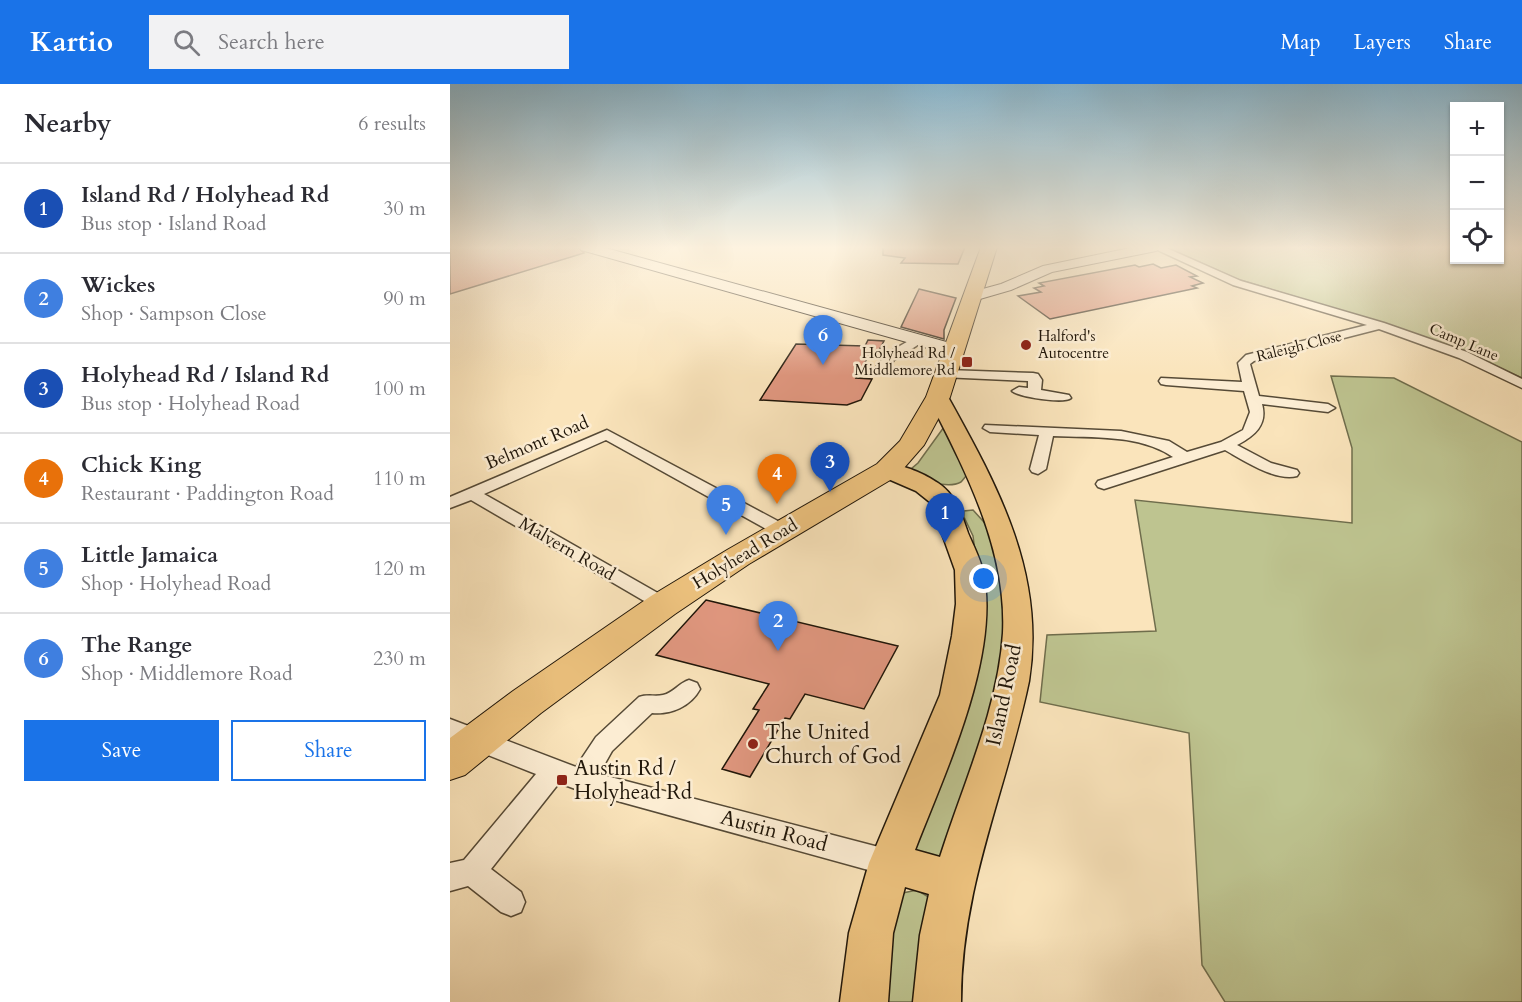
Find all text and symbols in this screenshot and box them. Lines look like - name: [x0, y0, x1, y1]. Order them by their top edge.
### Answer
- search box: [149, 15, 569, 69]
- text: Kartio: [30, 23, 113, 61]
- icon: search: [170, 26, 203, 59]
- text: Search here: [218, 27, 325, 57]
- text: Map: [1281, 28, 1321, 57]
- text: Layers: [1354, 28, 1411, 57]
- text: Share: [1444, 28, 1492, 57]
- map controls: [1450, 102, 1504, 264]
- button: +: [1450, 102, 1504, 156]
- text: Nearby: [24, 106, 112, 141]
- text: 6 results: [358, 110, 426, 137]
- button: −: [1450, 156, 1504, 210]
- text: Island Rd / Holyhead Rd: [81, 180, 329, 210]
- text: 1: [38, 195, 49, 222]
- text: 30 m: [383, 195, 426, 222]
- text: Bus stop · Island Road: [81, 210, 267, 237]
- button: locate: [1450, 210, 1504, 264]
- text: Wickes: [81, 270, 155, 300]
- text: 2: [38, 285, 49, 312]
- text: 90 m: [383, 285, 426, 312]
- text: Shop · Sampson Close: [81, 300, 267, 327]
- pin: 6: [804, 316, 842, 365]
- street label: Camp Lane: [1426, 318, 1502, 366]
- place label: Halford's Autocentre: [1038, 326, 1109, 363]
- street label: Raleigh Close: [1254, 326, 1344, 366]
- marker: Halford's Autocentre: [1019, 338, 1033, 352]
- place label: Holyhead Rd / Middlemore Rd: [855, 343, 955, 380]
- marker: Holyhead Rd / Middlemore Rd: [960, 355, 974, 369]
- text: Holyhead Rd / Island Rd: [81, 360, 329, 390]
- text: 3: [38, 375, 49, 402]
- text: 100 m: [373, 375, 426, 402]
- text: Bus stop · Holyhead Road: [81, 390, 300, 417]
- street label: Belmont Road: [481, 410, 593, 476]
- pin: 3: [810, 442, 850, 492]
- text: Chick King: [81, 450, 201, 480]
- pin: 4: [758, 454, 796, 504]
- text: 4: [38, 465, 49, 492]
- text: 110 m: [373, 465, 426, 492]
- text: Restaurant · Paddington Road: [81, 480, 334, 507]
- pin: 5: [706, 486, 746, 535]
- pin: 1: [926, 494, 964, 543]
- street label: Malvern Road: [514, 511, 620, 587]
- street label: Holyhead Road: [688, 513, 803, 595]
- text: Little Jamaica: [81, 540, 218, 570]
- text: 5: [38, 555, 49, 582]
- text: 120 m: [373, 555, 426, 582]
- your location: [969, 564, 998, 593]
- text: Shop · Holyhead Road: [81, 570, 271, 597]
- pin: 2: [758, 602, 798, 651]
- text: The Range: [81, 630, 193, 660]
- street label: Island Road: [979, 641, 1029, 749]
- text: 6: [38, 645, 49, 672]
- text: 230 m: [373, 645, 426, 672]
- text: Shop · Middlemore Road: [81, 660, 293, 687]
- place label: The United Church of God: [765, 718, 901, 771]
- button: Save: [24, 720, 219, 781]
- button: Share: [231, 720, 426, 781]
- marker: The United Church of God: [746, 737, 760, 751]
- place label: Austin Rd / Holyhead Rd: [574, 754, 692, 807]
- marker: Austin Rd / Holyhead Rd: [555, 773, 569, 787]
- street label: Austin Road: [717, 803, 831, 859]

